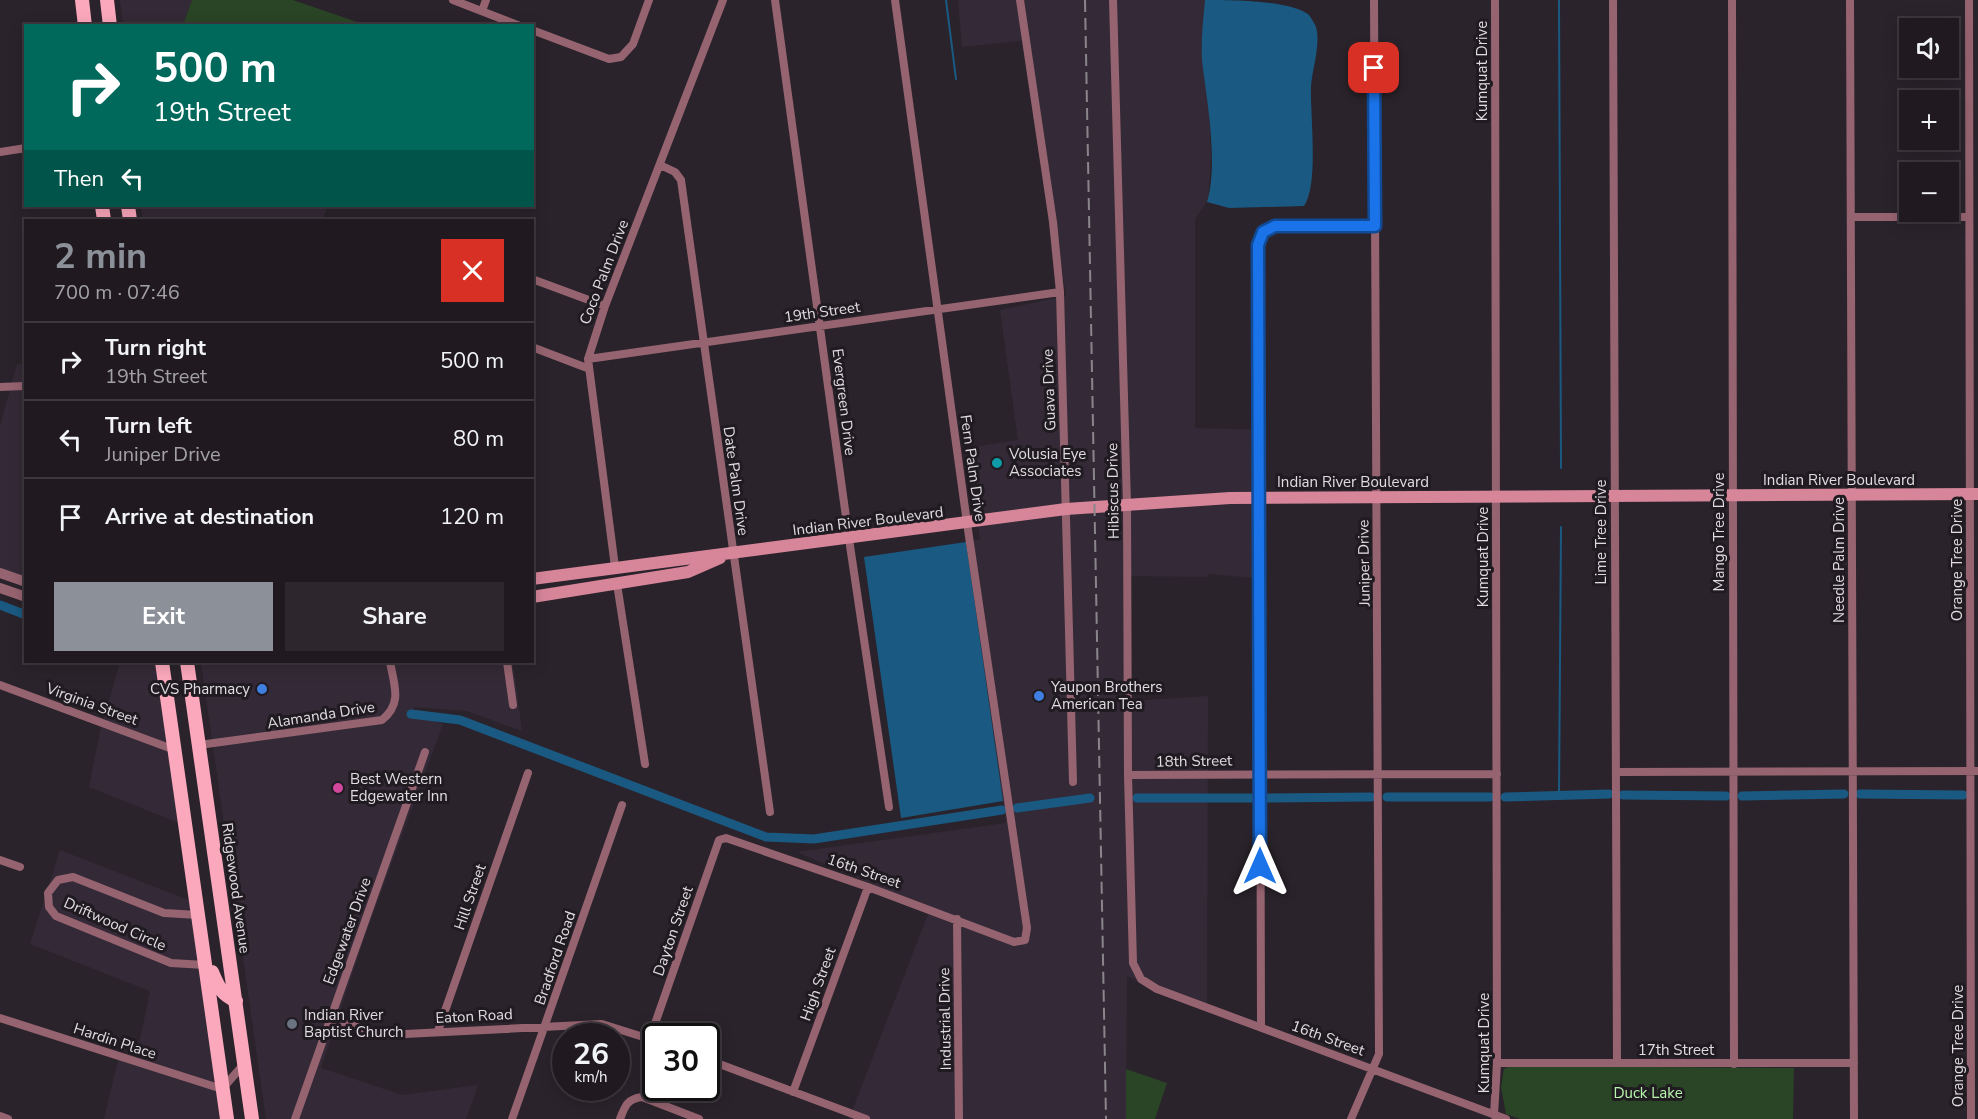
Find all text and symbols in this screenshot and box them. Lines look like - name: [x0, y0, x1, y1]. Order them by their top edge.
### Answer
- map controls: [1899, 18, 1959, 222]
- button: sound: [1899, 18, 1959, 78]
- street label: Kumquat Drive: [1472, 21, 1492, 121]
- text: 500 m: [153, 40, 277, 97]
- pin: [1348, 42, 1399, 93]
- icon: right: [54, 48, 132, 126]
- icon: arrive: [1357, 51, 1390, 84]
- button: +: [1899, 90, 1959, 150]
- text: 19th Street: [153, 94, 291, 131]
- icon: left: [116, 162, 149, 195]
- button: −: [1899, 162, 1959, 222]
- text: Then: [54, 164, 104, 194]
- street label: Coco Palm Drive: [575, 217, 633, 327]
- text: 2 min: [54, 232, 147, 281]
- button: close: [441, 239, 504, 302]
- text: 700 m · 07:46: [54, 279, 180, 306]
- street label: 19th Street: [783, 297, 862, 327]
- text: Turn right: [105, 333, 206, 363]
- icon: right: [54, 345, 87, 378]
- text: 500 m: [440, 346, 504, 376]
- street label: Evergreen Drive: [828, 347, 860, 457]
- street label: Guava Drive: [1038, 349, 1060, 431]
- text: 19th Street: [105, 363, 207, 390]
- text: Turn left: [105, 411, 192, 441]
- street label: Fern Palm Drive: [956, 413, 990, 523]
- icon: left: [54, 423, 87, 456]
- text: 80 m: [453, 424, 504, 454]
- street label: Date Palm Drive: [718, 425, 754, 537]
- text: Juniper Drive: [105, 441, 221, 468]
- street label: Hibiscus Drive: [1102, 443, 1124, 539]
- place label: Volusia Eye Associates: [1008, 444, 1086, 481]
- marker: Volusia Eye Associates: [990, 456, 1004, 470]
- street label: Indian River Boulevard: [1763, 470, 1915, 490]
- street label: Indian River Boulevard: [1277, 472, 1429, 492]
- street label: Mango Tree Drive: [1709, 473, 1729, 591]
- street label: Lime Tree Drive: [1591, 480, 1611, 584]
- street label: Needle Palm Drive: [1829, 497, 1849, 623]
- street label: Orange Tree Drive: [1947, 499, 1967, 621]
- icon: arrive: [54, 501, 87, 534]
- text: Arrive at destination: [105, 502, 314, 532]
- text: 120 m: [440, 502, 504, 532]
- street label: Indian River Boulevard: [791, 502, 945, 540]
- street label: Kumquat Drive: [1473, 507, 1493, 607]
- street label: Juniper Drive: [1353, 519, 1375, 608]
- button: Exit: [54, 582, 273, 651]
- button: Share: [285, 582, 504, 651]
- place label: Yaupon Brothers American Tea: [1050, 677, 1163, 714]
- street label: Virginia Street: [42, 678, 141, 730]
- place label: CVS Pharmacy: [150, 679, 250, 699]
- marker: CVS Pharmacy: [255, 682, 269, 696]
- marker: Yaupon Brothers American Tea: [1032, 689, 1046, 703]
- street label: Alamanda Drive: [266, 697, 376, 733]
- street label: 18th Street: [1156, 750, 1233, 772]
- place label: Best Western Edgewater Inn: [350, 769, 448, 806]
- marker: Best Western Edgewater Inn: [331, 781, 345, 795]
- street label: Ridgewood Avenue: [217, 821, 255, 955]
- position arrow: [1228, 834, 1292, 898]
- street label: 16th Street: [825, 849, 904, 893]
- street label: Hill Street: [449, 861, 491, 933]
- street label: Edgewater Drive: [318, 875, 376, 987]
- street label: Dayton Street: [648, 883, 698, 979]
- street label: Driftwood Circle: [61, 893, 169, 955]
- street label: Bradford Road: [530, 908, 580, 1008]
- street label: High Street: [795, 944, 841, 1024]
- street label: Industrial Drive: [934, 968, 956, 1070]
- street label: Orange Tree Drive: [1948, 985, 1968, 1107]
- street label: Kumquat Drive: [1474, 993, 1494, 1093]
- street label: Eaton Road: [435, 1004, 513, 1028]
- place label: Indian River Baptist Church: [304, 1005, 404, 1042]
- street label: 16th Street: [1289, 1016, 1368, 1061]
- marker: Indian River Baptist Church: [285, 1017, 299, 1031]
- street label: Hardin Place: [71, 1018, 159, 1064]
- speed limit sign: 30: [642, 1023, 720, 1101]
- text: 26: [573, 1034, 609, 1075]
- street label: 17th Street: [1638, 1040, 1715, 1060]
- text: km/h: [574, 1067, 608, 1087]
- park label: Duck Lake: [1613, 1083, 1683, 1103]

